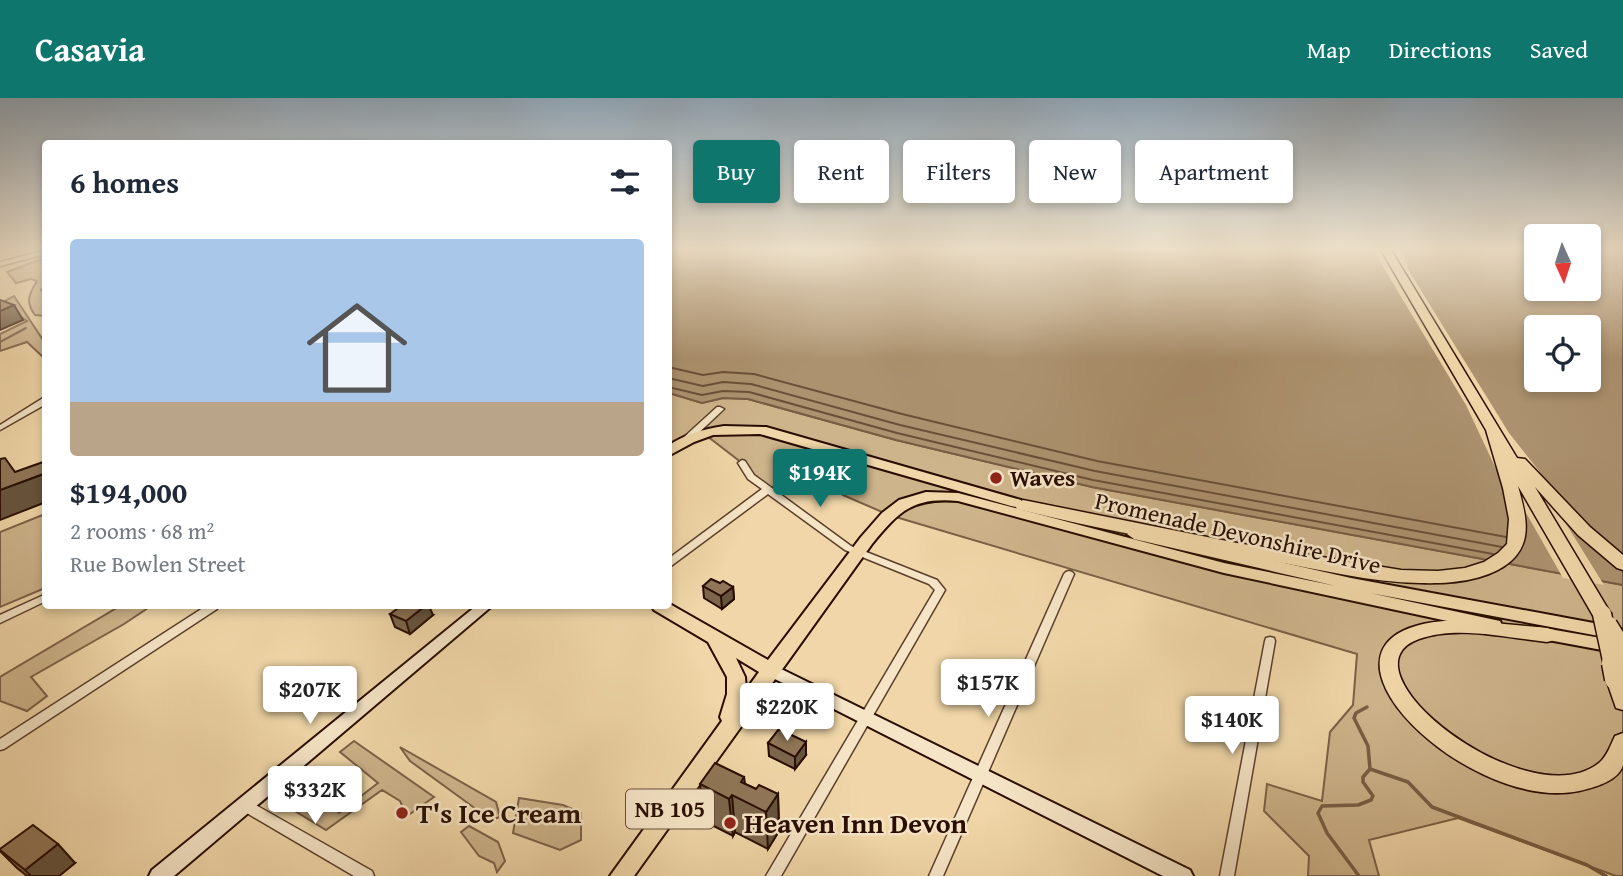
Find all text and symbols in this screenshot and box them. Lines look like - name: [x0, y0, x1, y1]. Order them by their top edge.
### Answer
- text: Casavia: [35, 25, 145, 73]
- text: Map: [1307, 32, 1351, 67]
- text: Directions: [1389, 32, 1492, 67]
- text: Saved: [1530, 32, 1588, 67]
- chip: Buy: [693, 140, 780, 203]
- chip: Rent: [794, 140, 889, 203]
- chip: Filters: [903, 140, 1015, 203]
- chip: New: [1029, 140, 1121, 203]
- chip: Apartment: [1135, 140, 1293, 203]
- text: 6 homes: [70, 160, 179, 204]
- icon: filters: [606, 163, 644, 201]
- north arrow: [1524, 224, 1601, 301]
- map controls: [1524, 224, 1601, 392]
- icon: home: [294, 285, 420, 411]
- button: locate: [1524, 315, 1601, 392]
- pin: $194K: [771, 450, 869, 509]
- text: $194K: [789, 455, 851, 488]
- place label: Waves: [1010, 460, 1075, 495]
- text: $194,000: [70, 470, 187, 514]
- marker: Waves: [988, 470, 1004, 486]
- street label: Promenade Devonshire Drive: [1092, 483, 1385, 582]
- text: 2 rooms · 68 m²: [70, 514, 214, 547]
- text: Rue Bowlen Street: [70, 547, 246, 580]
- pin: $157K: [939, 660, 1037, 719]
- text: $157K: [957, 665, 1019, 698]
- pin: $207K: [261, 666, 359, 726]
- text: $207K: [279, 672, 341, 705]
- pin: $220K: [738, 684, 836, 743]
- text: $220K: [756, 689, 818, 722]
- pin: $140K: [1183, 696, 1281, 756]
- text: $140K: [1201, 702, 1263, 735]
- pin: $332K: [266, 766, 364, 826]
- text: $332K: [284, 772, 346, 805]
- road number: NB 105: [626, 790, 714, 828]
- place label: T's Ice Cream: [416, 792, 581, 833]
- place label: Heaven Inn Devon: [744, 802, 968, 843]
- marker: T's Ice Cream: [394, 805, 410, 821]
- marker: Heaven Inn Devon: [722, 815, 738, 831]

